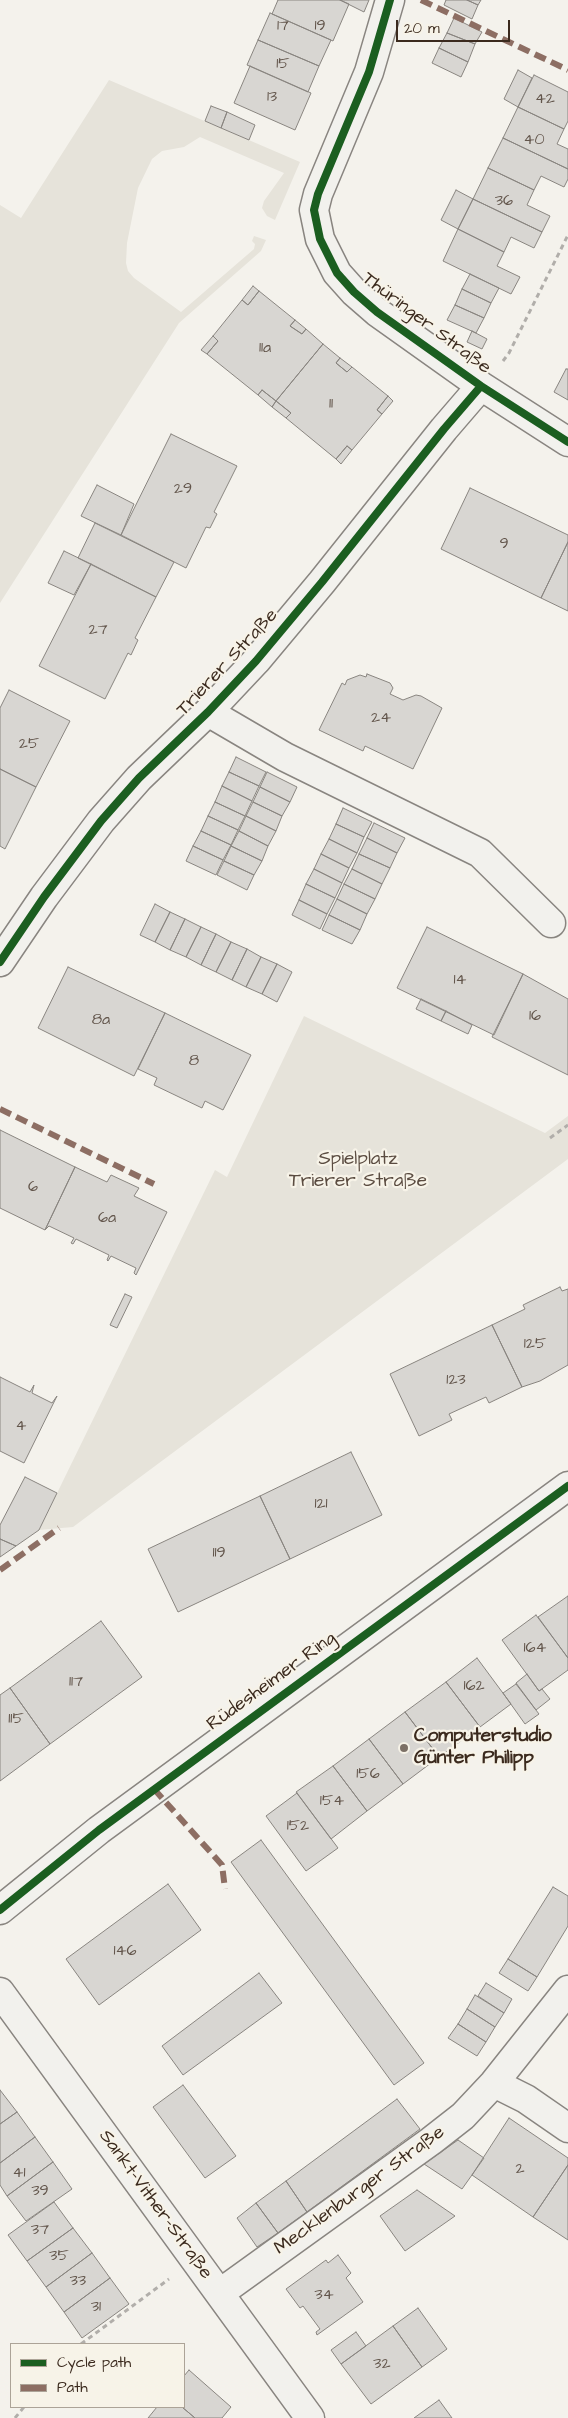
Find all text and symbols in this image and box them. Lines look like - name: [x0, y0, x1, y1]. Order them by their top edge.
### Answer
- scale bar: [398, 10, 512, 42]
- house number: 17: [277, 17, 289, 37]
- house number: 19: [314, 17, 326, 37]
- text: 20 m: [404, 18, 440, 39]
- house number: 15: [276, 55, 290, 75]
- house number: 13: [267, 88, 277, 108]
- house number: 42: [535, 90, 555, 110]
- house number: 40: [524, 131, 544, 151]
- house number: 36: [495, 192, 513, 212]
- street label: Thüringer Straße: [357, 268, 495, 380]
- house number: 11a: [259, 339, 271, 359]
- house number: 11: [329, 395, 333, 415]
- house number: 29: [174, 480, 192, 500]
- house number: 9: [499, 535, 509, 555]
- street label: Trierer Straße: [173, 605, 283, 721]
- house number: 27: [89, 621, 108, 641]
- house number: 24: [371, 709, 391, 729]
- house number: 25: [19, 735, 39, 755]
- house number: 14: [454, 971, 466, 991]
- house number: 16: [529, 1007, 541, 1027]
- house number: 8a: [92, 1011, 110, 1031]
- house number: 8: [189, 1052, 199, 1072]
- park label: Spielplatz Trierer Straße: [289, 1149, 427, 1193]
- house number: 6: [28, 1178, 38, 1198]
- house number: 6a: [98, 1209, 116, 1229]
- house number: 125: [524, 1335, 546, 1355]
- house number: 123: [446, 1371, 466, 1391]
- house number: 4: [16, 1417, 26, 1437]
- house number: 121: [314, 1495, 328, 1515]
- house number: 119: [212, 1544, 226, 1564]
- street label: Rüdesheimer Ring: [203, 1627, 341, 1737]
- house number: 164: [524, 1639, 546, 1659]
- house number: 117: [69, 1673, 83, 1693]
- house number: 162: [463, 1677, 485, 1697]
- house number: 115: [8, 1710, 24, 1730]
- place label: Computerstudio Günter Philipp: [414, 1726, 552, 1770]
- marker: Computerstudio Günter Philipp: [398, 1742, 410, 1754]
- house number: 156: [356, 1765, 380, 1785]
- house number: 154: [320, 1792, 344, 1812]
- house number: 152: [287, 1817, 309, 1837]
- house number: 146: [114, 1942, 136, 1962]
- street label: Mecklenburger Straße: [270, 2121, 450, 2261]
- street label: Sankt-Vither-Straße: [93, 2126, 217, 2284]
- house number: 2: [515, 2160, 525, 2180]
- house number: 41: [13, 2164, 25, 2184]
- house number: 39: [31, 2182, 49, 2202]
- house number: 37: [31, 2221, 49, 2241]
- house number: 35: [49, 2247, 69, 2267]
- house number: 33: [70, 2272, 86, 2292]
- house number: 34: [314, 2286, 334, 2306]
- house number: 31: [91, 2298, 101, 2318]
- legend: [10, 2343, 185, 2408]
- text: Cycle path: [57, 2352, 131, 2373]
- house number: 32: [373, 2355, 391, 2375]
- text: Path: [57, 2377, 88, 2398]

